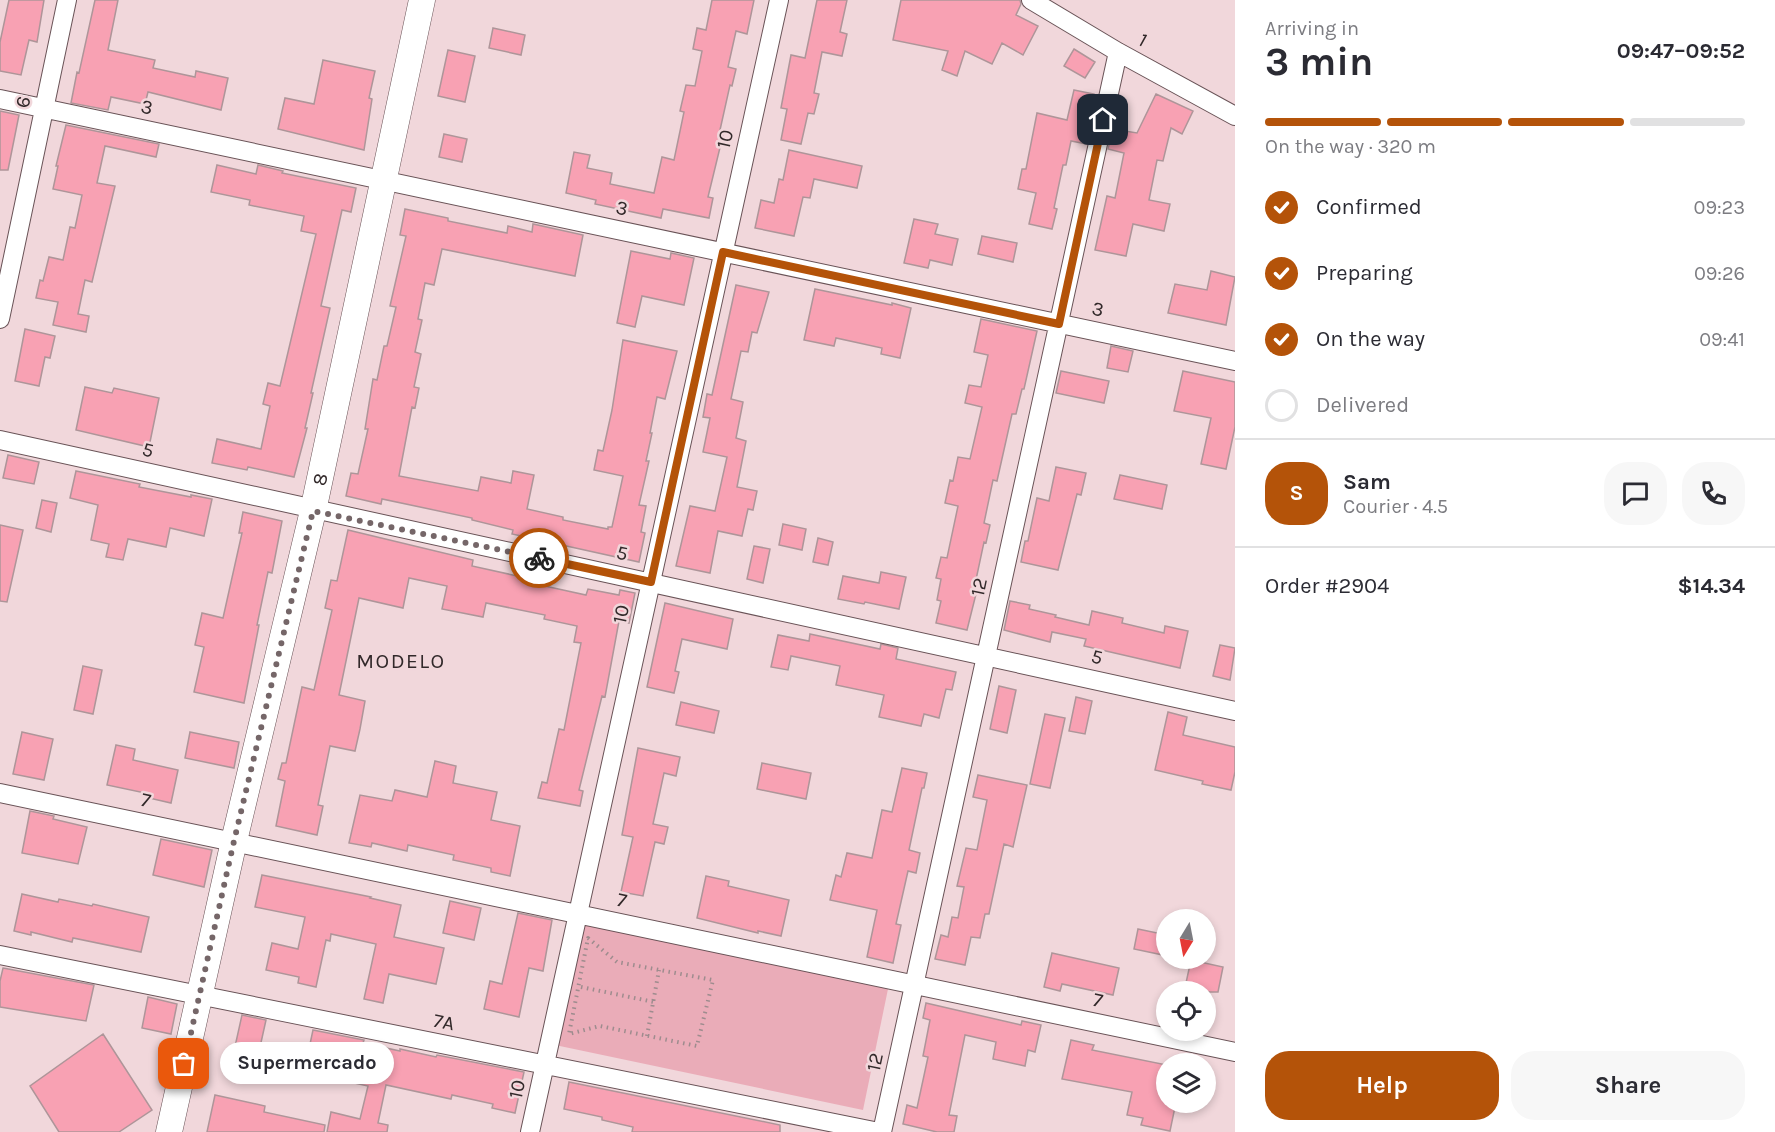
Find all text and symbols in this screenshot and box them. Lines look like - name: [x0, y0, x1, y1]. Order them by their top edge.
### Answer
- text: Arriving in: [1265, 17, 1359, 40]
- street label: 1: [1135, 28, 1151, 52]
- text: 09:47–09:52: [1617, 38, 1745, 64]
- text: 3 min: [1265, 39, 1373, 85]
- street label: 6: [11, 94, 35, 110]
- pin: [1077, 94, 1128, 145]
- street label: 3: [139, 95, 155, 119]
- icon: home: [1086, 103, 1119, 136]
- street label: 10: [712, 127, 738, 151]
- text: On the way · 320 m: [1265, 135, 1436, 158]
- icon: check: [1265, 191, 1298, 224]
- text: Confirmed: [1316, 194, 1422, 220]
- street label: 3: [614, 196, 630, 220]
- text: 09:23: [1694, 196, 1745, 219]
- icon: check: [1265, 257, 1298, 290]
- text: Preparing: [1316, 260, 1413, 286]
- text: 09:26: [1694, 262, 1745, 285]
- street label: 3: [1090, 297, 1106, 321]
- icon: check: [1265, 323, 1298, 356]
- text: On the way: [1316, 326, 1425, 352]
- text: 09:41: [1699, 328, 1745, 351]
- text: Delivered: [1316, 392, 1409, 418]
- street label: 5: [140, 438, 156, 462]
- button: chat: [1604, 462, 1667, 525]
- button: phone: [1682, 462, 1745, 525]
- text: Sam: [1343, 469, 1391, 495]
- street label: 8: [307, 471, 332, 488]
- text: S: [1289, 480, 1304, 506]
- text: Courier · 4.5: [1343, 495, 1448, 518]
- courier: [509, 528, 569, 588]
- street label: 5: [614, 541, 630, 565]
- icon: bike: [523, 542, 556, 575]
- text: Order #2904: [1265, 573, 1389, 599]
- text: $14.34: [1677, 573, 1745, 599]
- street label: 12: [966, 576, 992, 598]
- street label: 10: [608, 603, 634, 625]
- street label: 5: [1089, 645, 1105, 669]
- district label: MODELO: [356, 649, 446, 673]
- street label: 7: [139, 788, 154, 812]
- street label: 7: [615, 888, 630, 912]
- north arrow: [1156, 909, 1216, 969]
- map controls: [1156, 909, 1216, 1113]
- button: locate: [1156, 981, 1216, 1041]
- street label: 7: [1091, 988, 1106, 1012]
- street label: 7A: [432, 1009, 456, 1035]
- pin: [158, 1038, 209, 1089]
- callout: Supermercado: [220, 1043, 394, 1085]
- icon: bag: [167, 1047, 200, 1080]
- text: Supermercado: [237, 1051, 377, 1074]
- street label: 12: [862, 1051, 888, 1073]
- button: Help: [1265, 1051, 1499, 1120]
- button: Share: [1511, 1051, 1745, 1120]
- button: layers: [1156, 1053, 1216, 1113]
- street label: 10: [504, 1078, 530, 1100]

